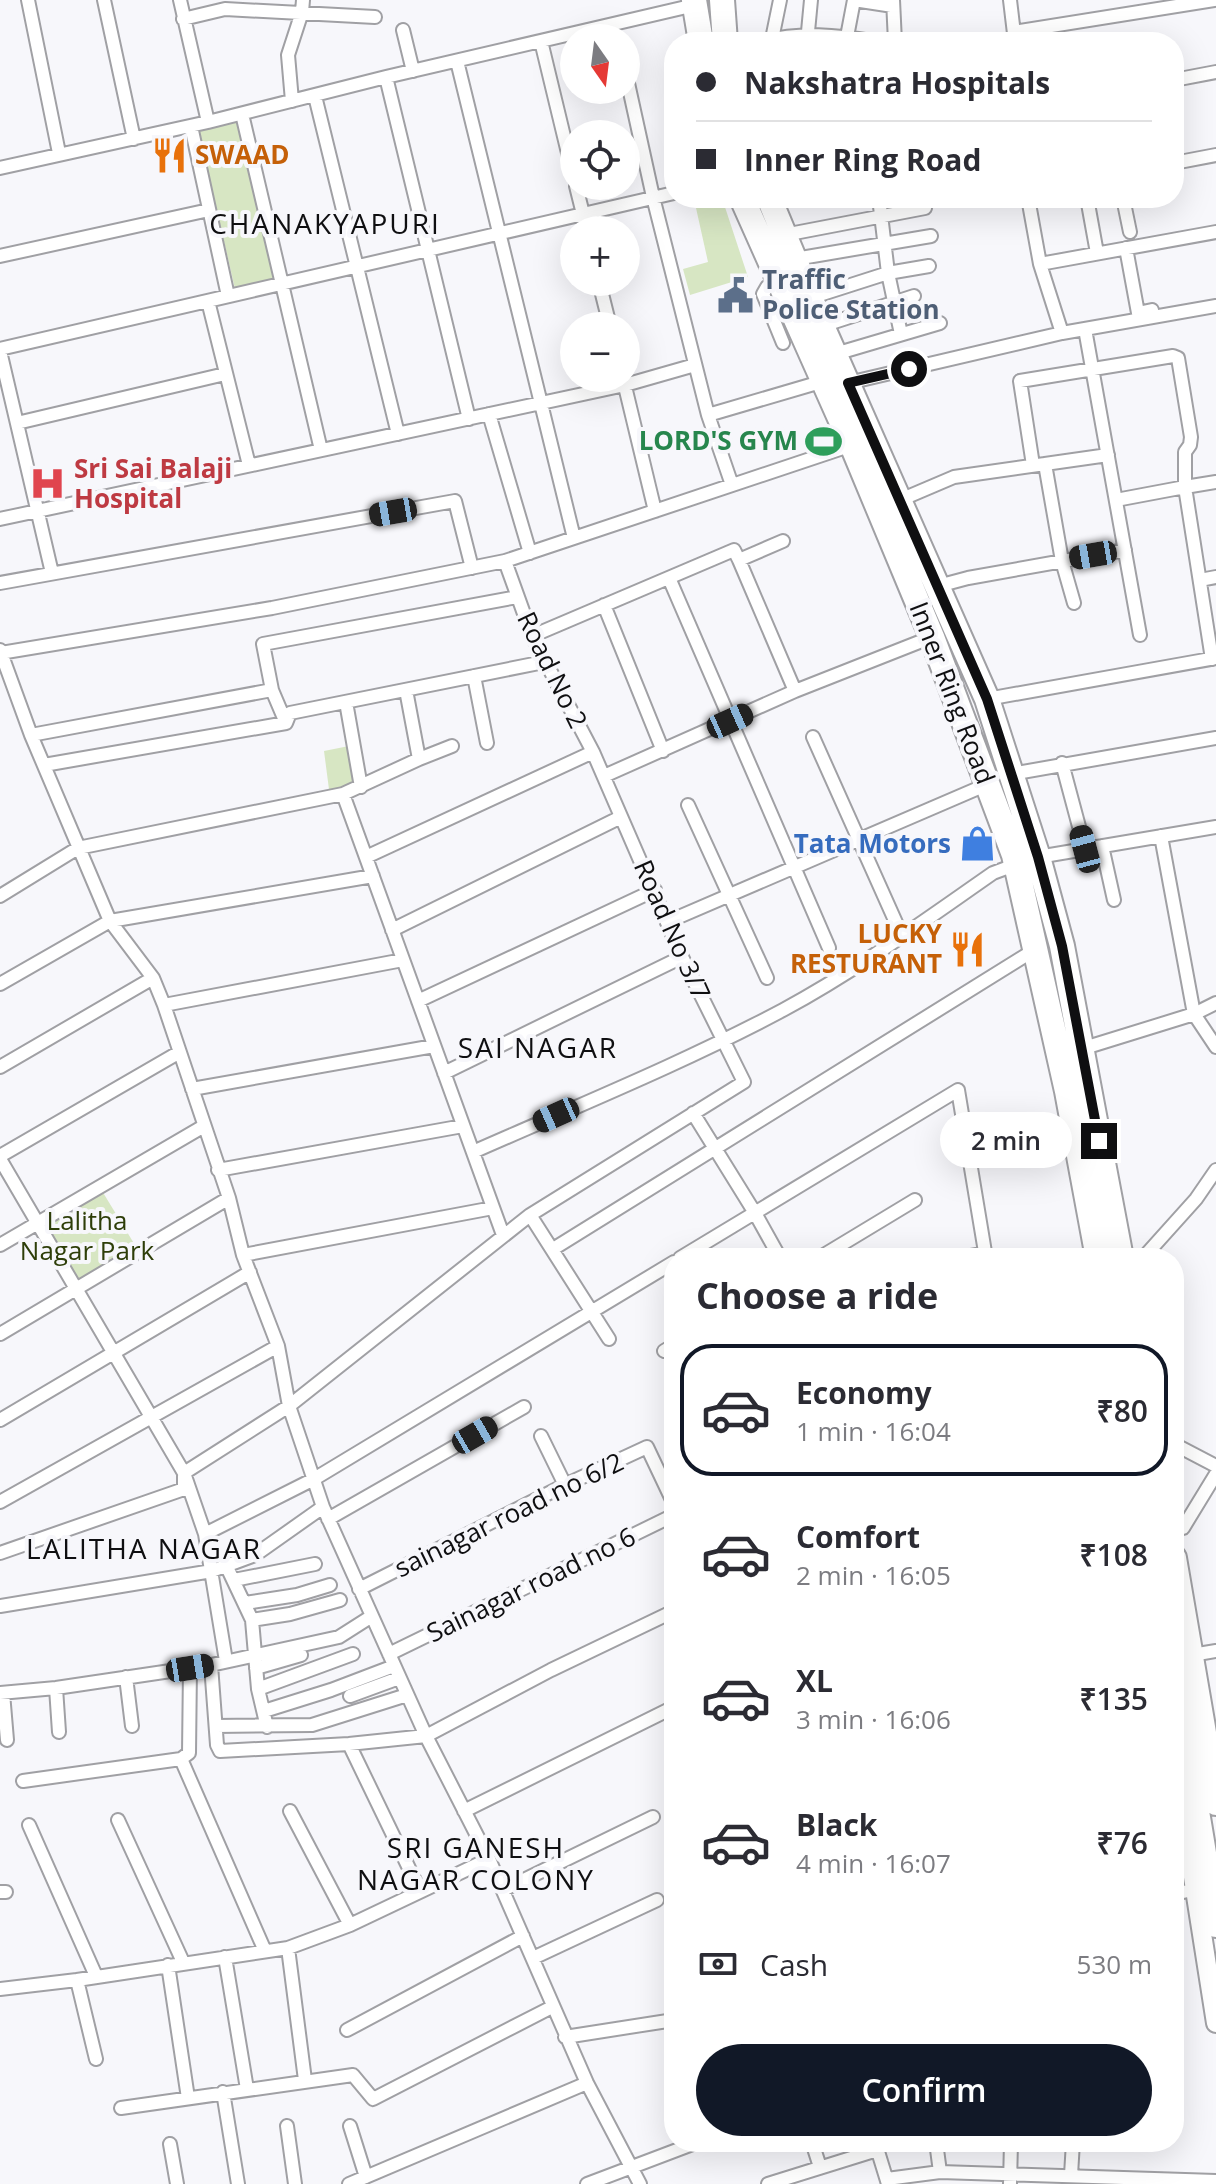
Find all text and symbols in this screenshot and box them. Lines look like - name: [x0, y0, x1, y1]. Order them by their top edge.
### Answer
- north arrow: [560, 24, 640, 104]
- map controls: [560, 24, 640, 392]
- text: Nakshatra Hospitals: [744, 62, 1050, 103]
- button: locate: [560, 120, 640, 200]
- restaurant icon: SWAAD: [150, 136, 188, 174]
- place label: SWAAD: [195, 136, 290, 172]
- text: Inner Ring Road: [744, 139, 981, 180]
- district label: CHANAKYAPURI: [209, 204, 441, 242]
- button: +: [560, 216, 640, 296]
- place label: Traffic Police Station: [762, 261, 940, 327]
- public building icon: Traffic Police Station: [717, 276, 755, 314]
- button: −: [560, 312, 640, 392]
- route start: [891, 351, 927, 387]
- place label: LORD'S GYM: [639, 422, 798, 458]
- sports icon: LORD'S GYM: [805, 422, 843, 460]
- place label: Sri Sai Balaji Hospital: [74, 450, 232, 516]
- hospital icon: Sri Sai Balaji Hospital: [29, 465, 67, 503]
- car: [367, 496, 419, 528]
- car: [1067, 539, 1119, 571]
- street label: Inner Ring Road: [902, 596, 1004, 789]
- street label: Road No 2: [509, 605, 597, 734]
- car: [703, 700, 757, 742]
- car: [1067, 823, 1103, 875]
- place label: Tata Motors: [794, 825, 951, 861]
- shop icon: Tata Motors: [958, 825, 996, 863]
- street label: Road No 3/7: [626, 854, 720, 1005]
- place label: LUCKY RESTURANT: [790, 915, 943, 981]
- restaurant icon: LUCKY RESTURANT: [949, 930, 987, 968]
- district label: SAI NAGAR: [458, 1028, 618, 1066]
- car: [529, 1094, 583, 1136]
- callout: 2 min: [939, 1113, 1071, 1169]
- text: 2 min: [971, 1122, 1041, 1158]
- route end: [1081, 1123, 1117, 1159]
- park label: Lalitha Nagar Park: [20, 1202, 155, 1268]
- text: Choose a ride: [696, 1271, 938, 1320]
- text: Economy: [796, 1372, 932, 1413]
- icon: car: [700, 1374, 772, 1446]
- text: ₹80: [1097, 1390, 1148, 1431]
- car: [448, 1413, 502, 1457]
- text: 1 min · 16:04: [796, 1413, 951, 1449]
- street label: sainagar road no 6/2: [388, 1443, 629, 1585]
- text: Comfort: [796, 1516, 920, 1557]
- street label: Sainagar road no 6: [420, 1518, 641, 1650]
- icon: car: [700, 1518, 772, 1590]
- district label: LALITHA NAGAR: [26, 1529, 262, 1567]
- text: ₹108: [1079, 1534, 1148, 1575]
- text: 2 min · 16:05: [796, 1557, 951, 1593]
- car: [164, 1652, 216, 1684]
- text: XL: [796, 1660, 833, 1701]
- icon: car: [700, 1662, 772, 1734]
- text: ₹135: [1079, 1678, 1148, 1719]
- text: 3 min · 16:06: [796, 1701, 951, 1737]
- text: Black: [796, 1804, 877, 1845]
- icon: car: [700, 1806, 772, 1878]
- text: ₹76: [1097, 1822, 1148, 1863]
- district label: SRI GANESH NAGAR COLONY: [357, 1828, 595, 1898]
- text: 4 min · 16:07: [796, 1845, 951, 1881]
- icon: cash: [696, 1942, 740, 1986]
- text: Cash: [760, 1944, 828, 1985]
- text: 530 m: [1077, 1946, 1152, 1982]
- button: Confirm: [696, 2044, 1152, 2136]

